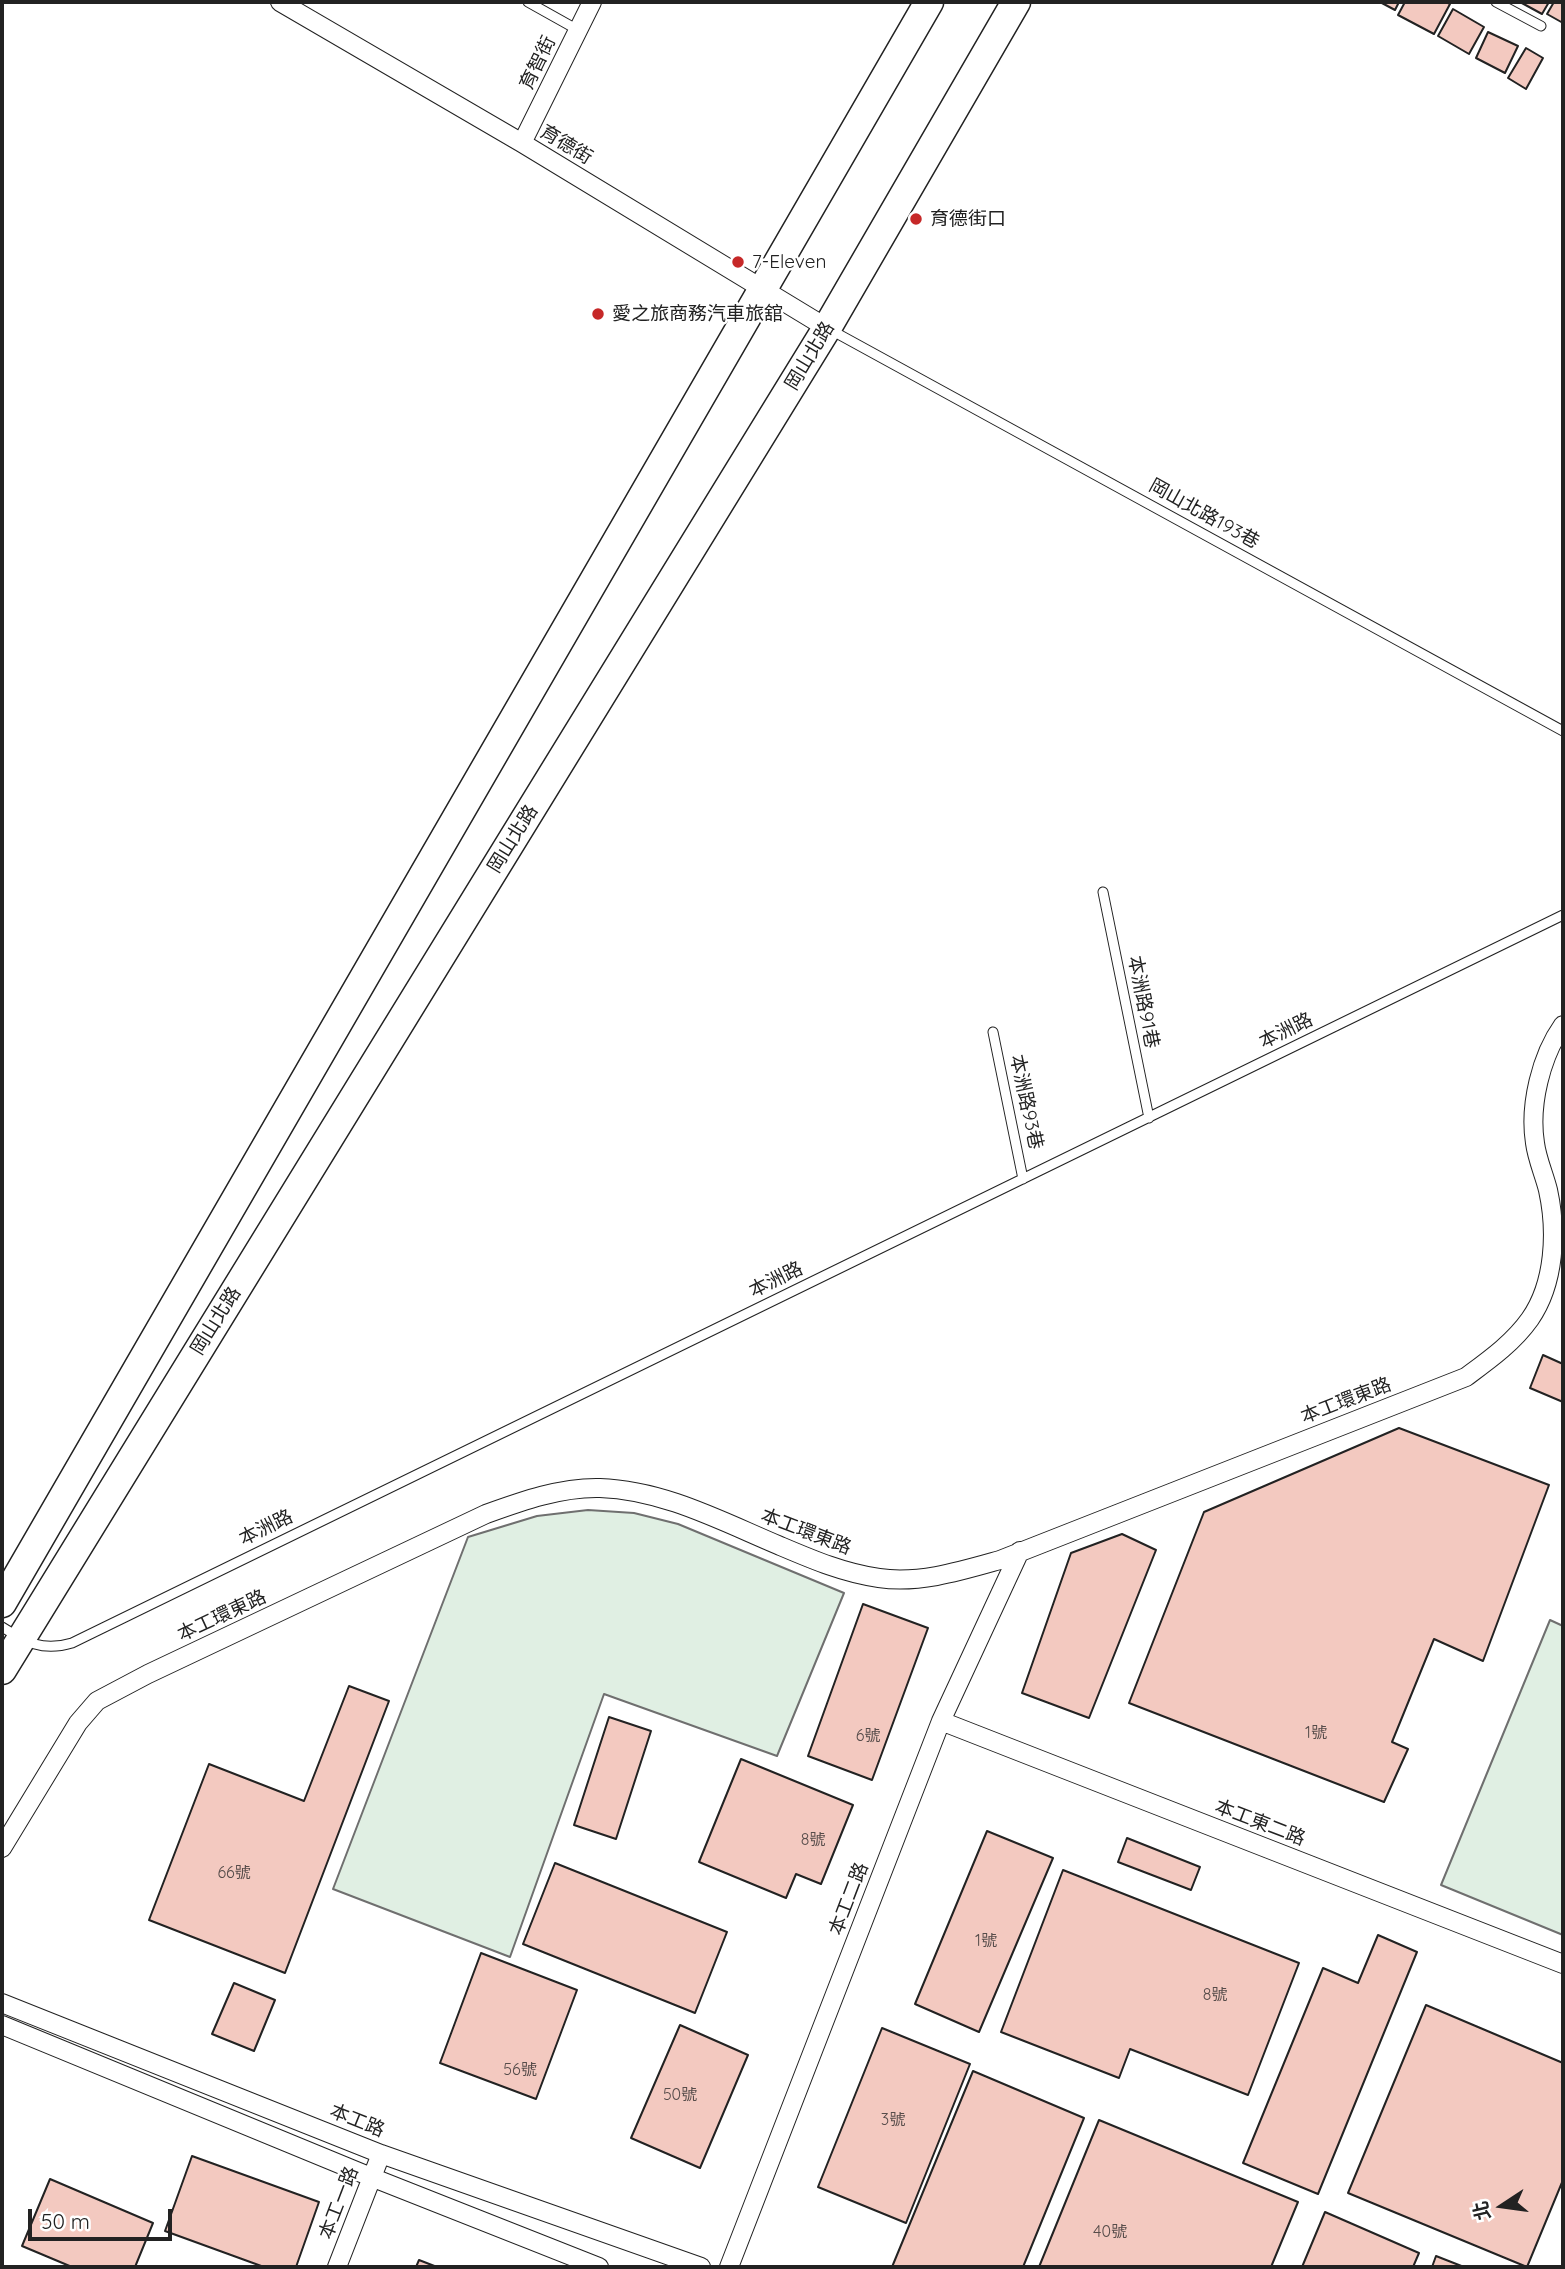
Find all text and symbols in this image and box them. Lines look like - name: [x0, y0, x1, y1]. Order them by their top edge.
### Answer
- street label: 育智街: [515, 32, 561, 94]
- street label: 育德街: [536, 121, 596, 169]
- place label: 育德街口: [930, 208, 1006, 230]
- marker: 育德街口: [908, 211, 924, 227]
- place label: 7-Eleven: [752, 251, 826, 273]
- marker: 7-Eleven: [730, 254, 746, 270]
- place label: 愛之旅商務汽車旅舘: [612, 303, 783, 325]
- marker: 愛之旅商務汽車旅舘: [590, 306, 606, 322]
- street label: 岡山北路: [781, 318, 839, 394]
- street label: 岡山北路193巷: [1145, 474, 1263, 554]
- street label: 岡山北路: [483, 801, 543, 877]
- street label: 本洲路91巷: [1123, 954, 1163, 1050]
- street label: 本洲路: [1255, 1008, 1317, 1054]
- street label: 本洲路93巷: [1005, 1052, 1047, 1152]
- street label: 本洲路: [745, 1257, 807, 1303]
- street label: 岡山北路: [186, 1283, 246, 1359]
- street label: 本工環東路: [1298, 1373, 1394, 1429]
- street label: 本工環東路: [758, 1504, 854, 1560]
- street label: 本洲路: [235, 1505, 297, 1551]
- street label: 本工環東路: [174, 1586, 270, 1646]
- house number: 1號: [1305, 1723, 1327, 1743]
- house number: 6號: [856, 1726, 880, 1746]
- street label: 本工東二路: [1212, 1795, 1308, 1851]
- house number: 8號: [801, 1830, 825, 1850]
- street label: 本工二路: [825, 1859, 873, 1939]
- house number: 66號: [217, 1863, 251, 1883]
- house number: 1號: [975, 1931, 997, 1951]
- house number: 8號: [1203, 1985, 1227, 2005]
- house number: 56號: [503, 2060, 537, 2080]
- house number: 50號: [663, 2085, 697, 2105]
- street label: 本工路: [326, 2100, 388, 2142]
- house number: 3號: [881, 2110, 905, 2130]
- street label: 本工一路: [315, 2163, 363, 2243]
- north arrow: [1467, 2171, 1537, 2241]
- scale bar: [32, 2196, 175, 2240]
- text: 北: [1468, 2199, 1495, 2223]
- text: 50 m: [41, 2208, 90, 2234]
- house number: 40號: [1093, 2222, 1127, 2242]

